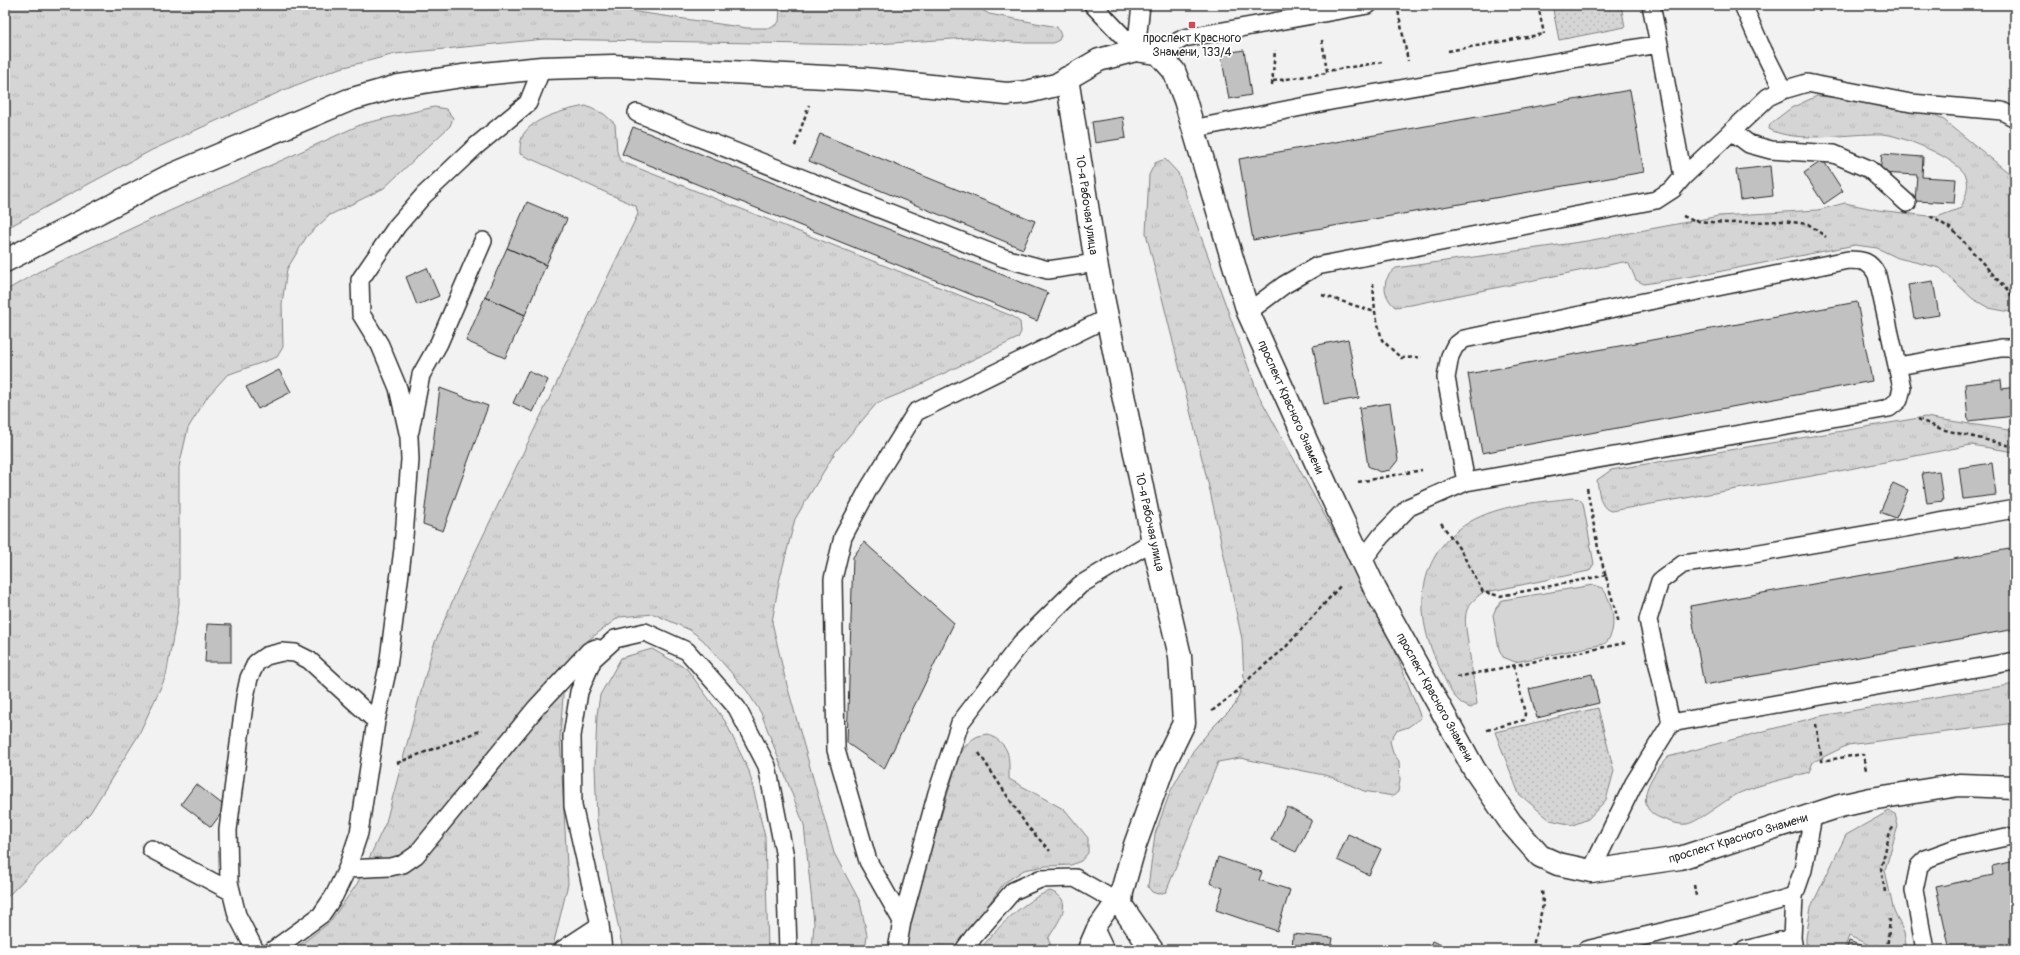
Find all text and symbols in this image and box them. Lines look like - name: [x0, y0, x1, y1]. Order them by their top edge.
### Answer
- marker: проспект Красного Знамени, 133/4: [1187, 20, 1197, 30]
- place label: проспект Красного Знамени, 133/4: [1143, 31, 1242, 60]
- street label: 10-я Рабочая улица: [1072, 154, 1101, 256]
- street label: проспект Красного Знамени: [1254, 338, 1327, 477]
- street label: 10-я Рабочая улица: [1132, 471, 1167, 573]
- street label: проспект Красного Знамени: [1393, 630, 1477, 765]
- street label: проспект Красного Знамени: [1667, 810, 1810, 867]

